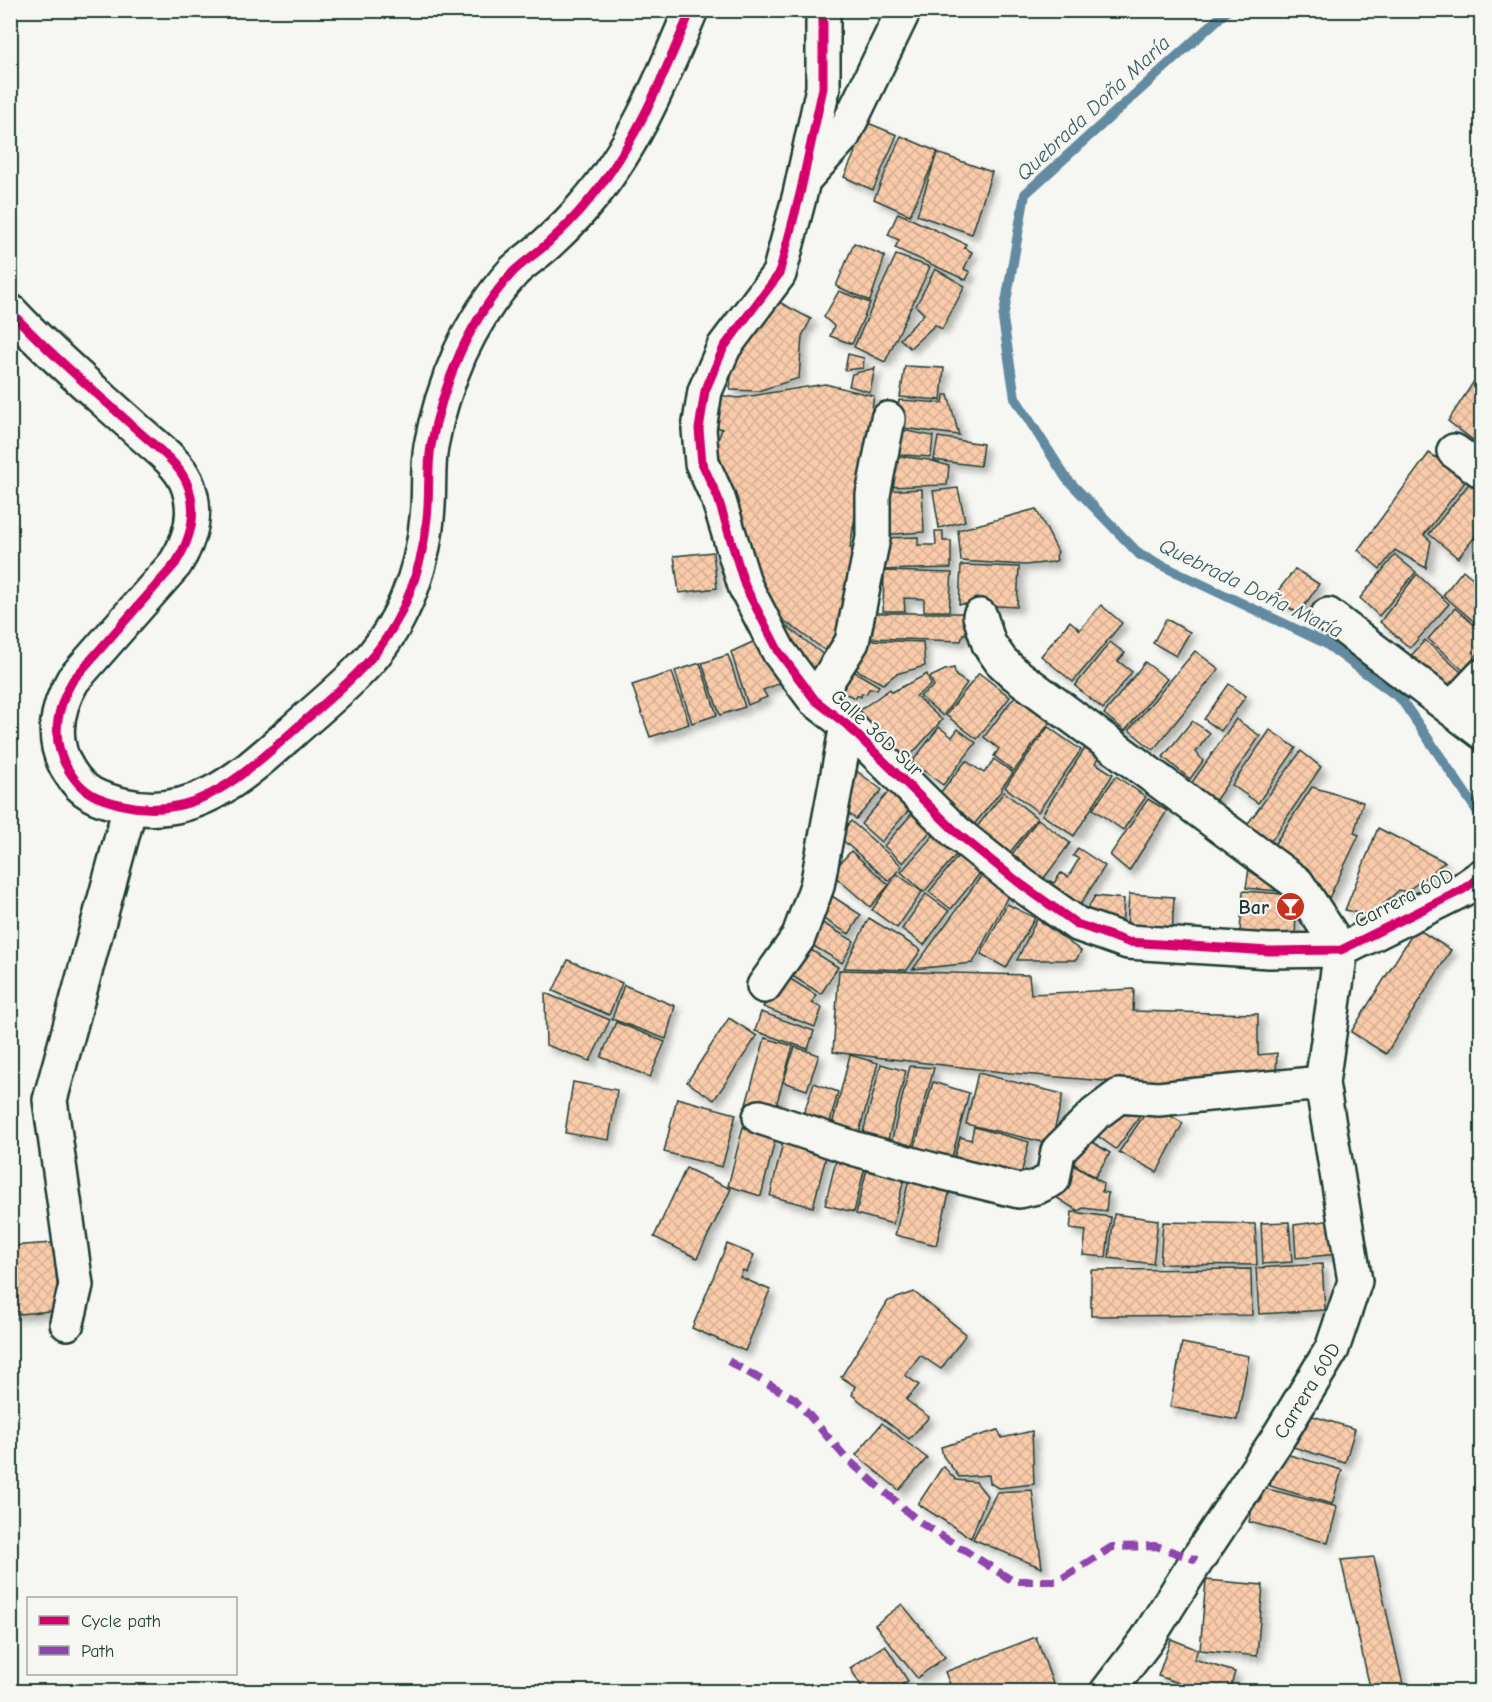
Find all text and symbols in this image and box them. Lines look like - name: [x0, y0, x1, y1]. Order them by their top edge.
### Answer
- water label: Quebrada Doña María: [1011, 30, 1175, 185]
- water label: Quebrada Doña María: [1155, 533, 1347, 643]
- street label: Calle 36D Sur: [826, 685, 928, 782]
- street label: Carrera 60D: [1351, 863, 1457, 933]
- bar icon: Bar: [1274, 891, 1306, 923]
- place label: Bar: [1239, 896, 1269, 919]
- street label: Carrera 60D: [1269, 1338, 1345, 1443]
- legend: [27, 1597, 237, 1675]
- text: Cycle path: [81, 1611, 161, 1632]
- text: Path: [81, 1641, 114, 1662]

